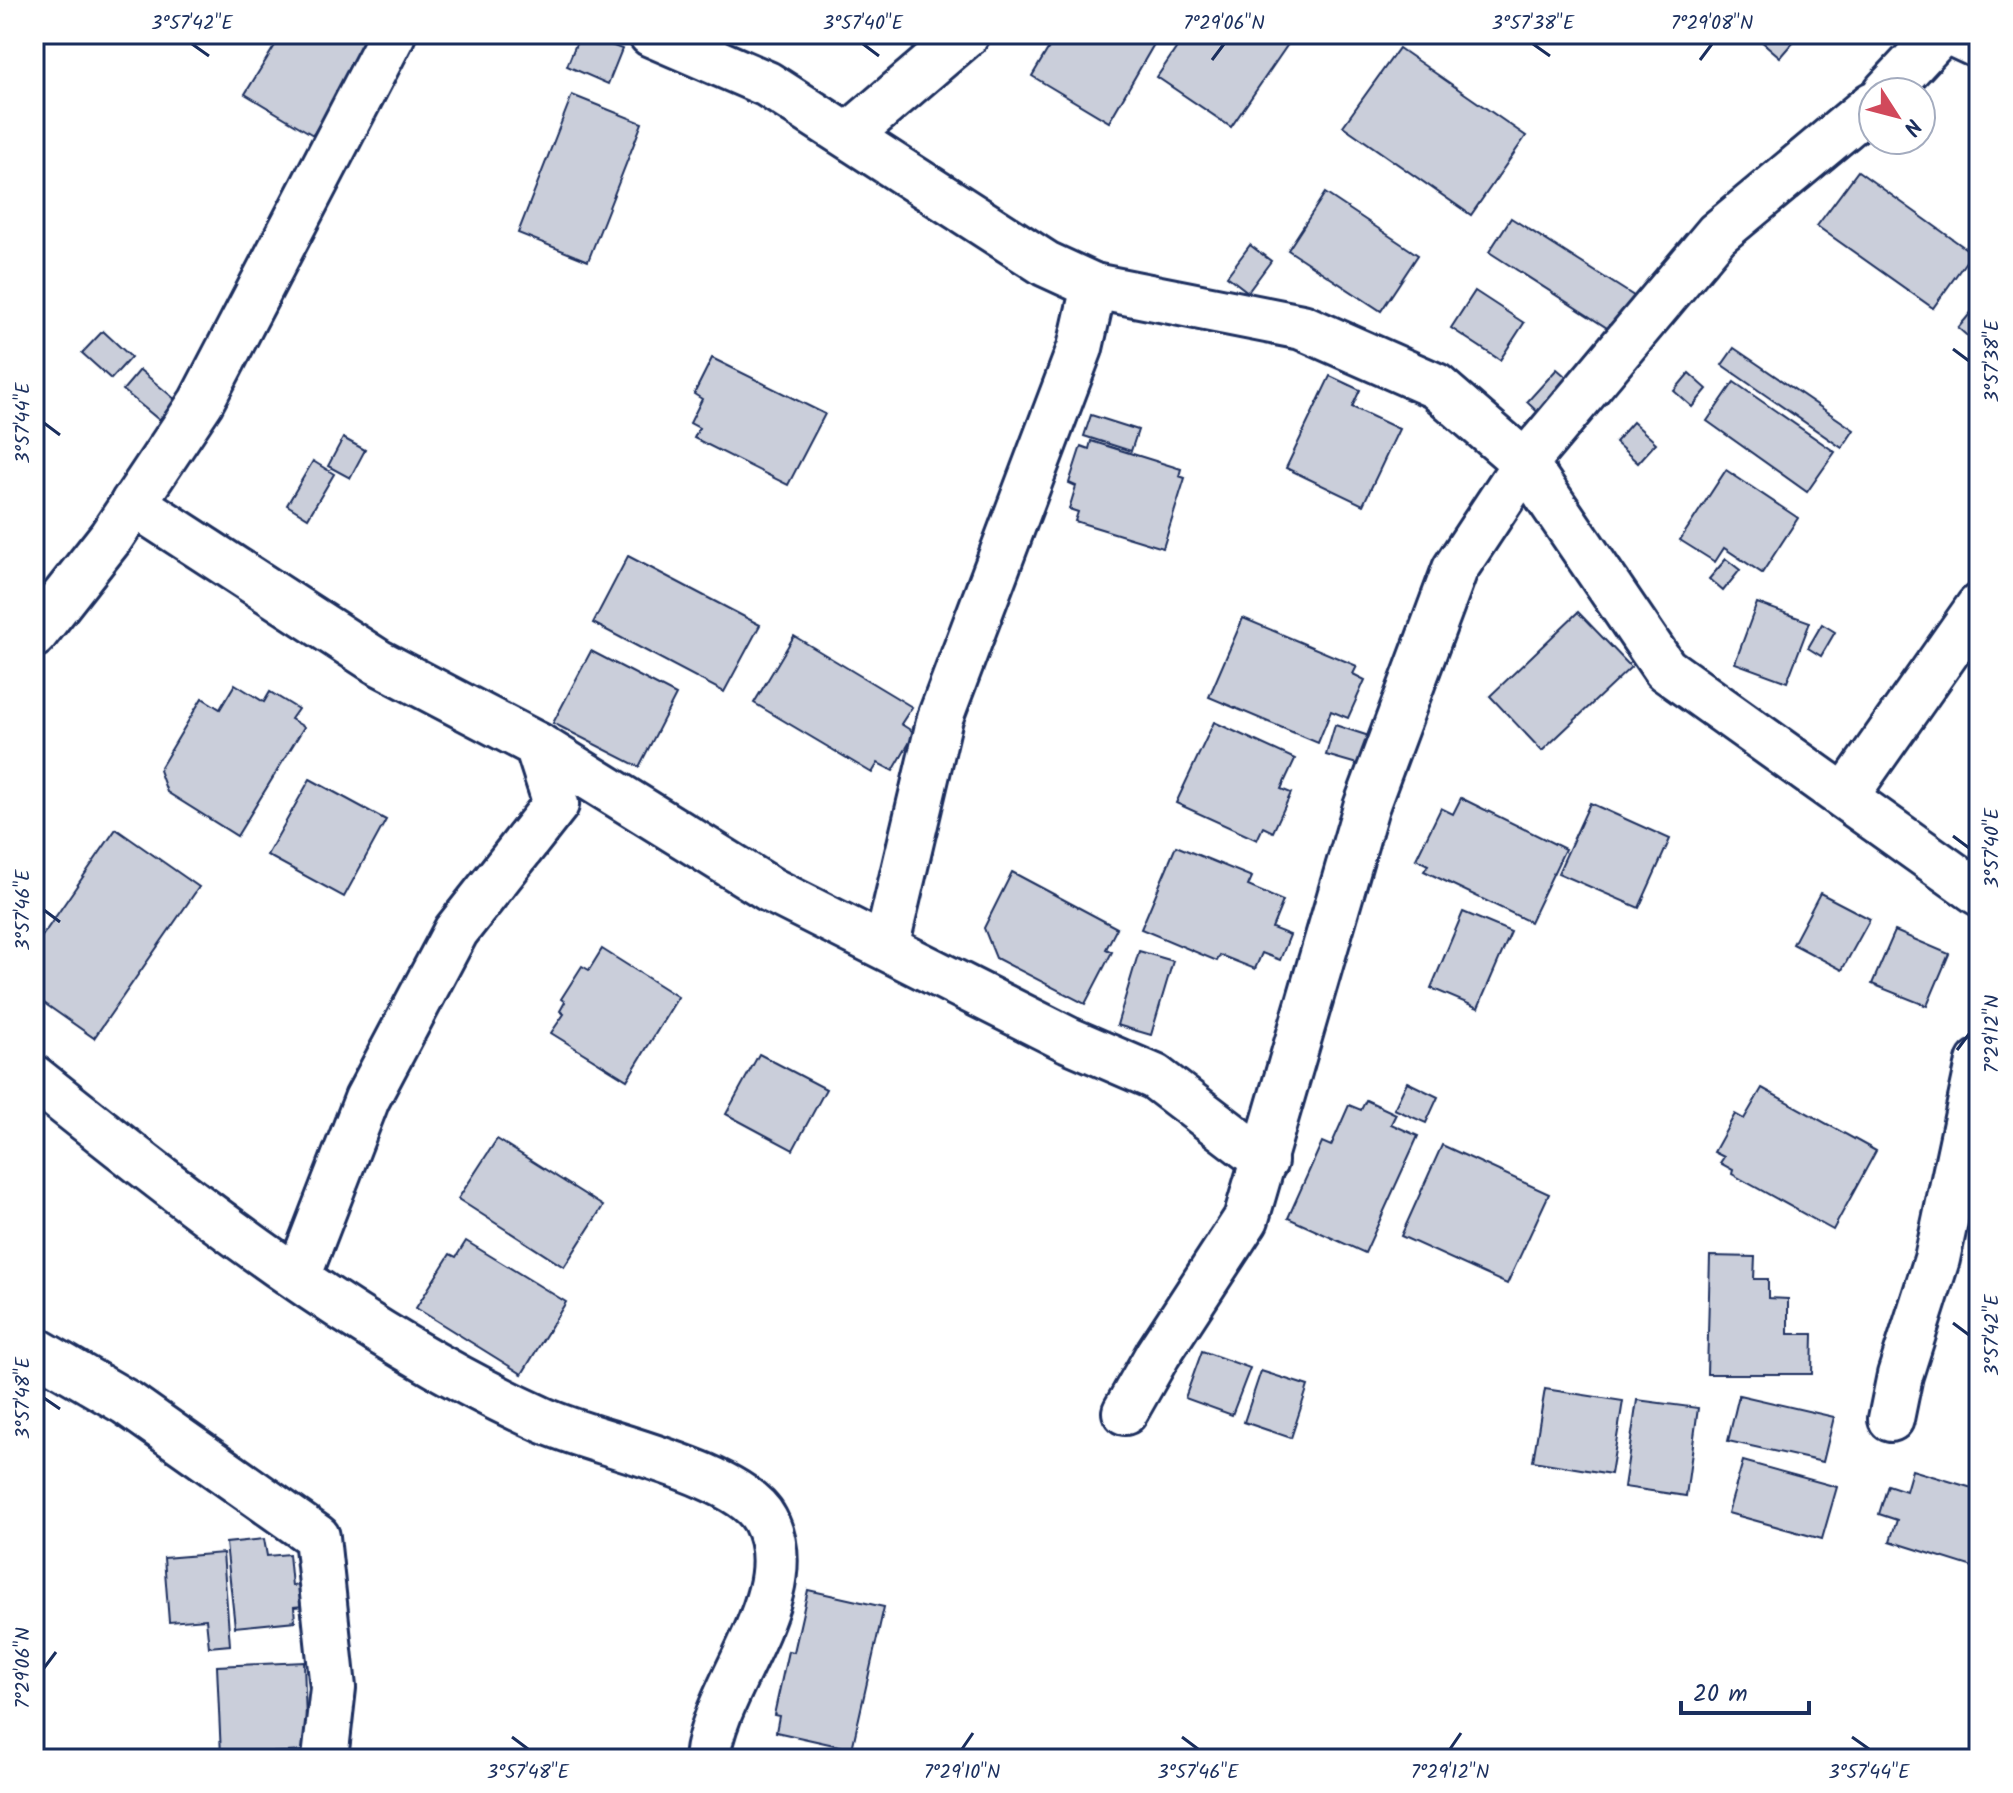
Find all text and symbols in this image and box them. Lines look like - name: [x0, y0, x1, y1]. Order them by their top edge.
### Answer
- text: 3°57'42"E: [151, 8, 234, 40]
- text: 3°57'40"E: [823, 8, 904, 40]
- text: 7°29'06"N: [1183, 8, 1265, 40]
- text: 3°57'38"E: [1492, 8, 1576, 40]
- text: 7°29'08"N: [1671, 8, 1753, 40]
- north arrow: [1857, 76, 1937, 156]
- text: N: [1893, 110, 1929, 142]
- text: 3°57'38"E: [1977, 318, 2009, 402]
- text: 3°57'44"E: [8, 381, 40, 464]
- text: 3°57'40"E: [1977, 807, 2009, 888]
- text: 3°57'46"E: [8, 868, 40, 951]
- text: 7°29'12"N: [1977, 995, 2009, 1073]
- text: 3°57'42"E: [1977, 1293, 2009, 1376]
- text: 3°57'48"E: [8, 1355, 40, 1439]
- text: 7°29'06"N: [8, 1627, 40, 1709]
- scale bar: [1681, 1665, 1809, 1715]
- text: 20 m: [1693, 1675, 1748, 1714]
- text: 3°57'48"E: [487, 1757, 571, 1789]
- text: 7°29'10"N: [924, 1757, 1000, 1789]
- text: 3°57'46"E: [1157, 1757, 1240, 1789]
- text: 7°29'12"N: [1411, 1757, 1489, 1789]
- text: 3°57'44"E: [1828, 1757, 1911, 1789]

